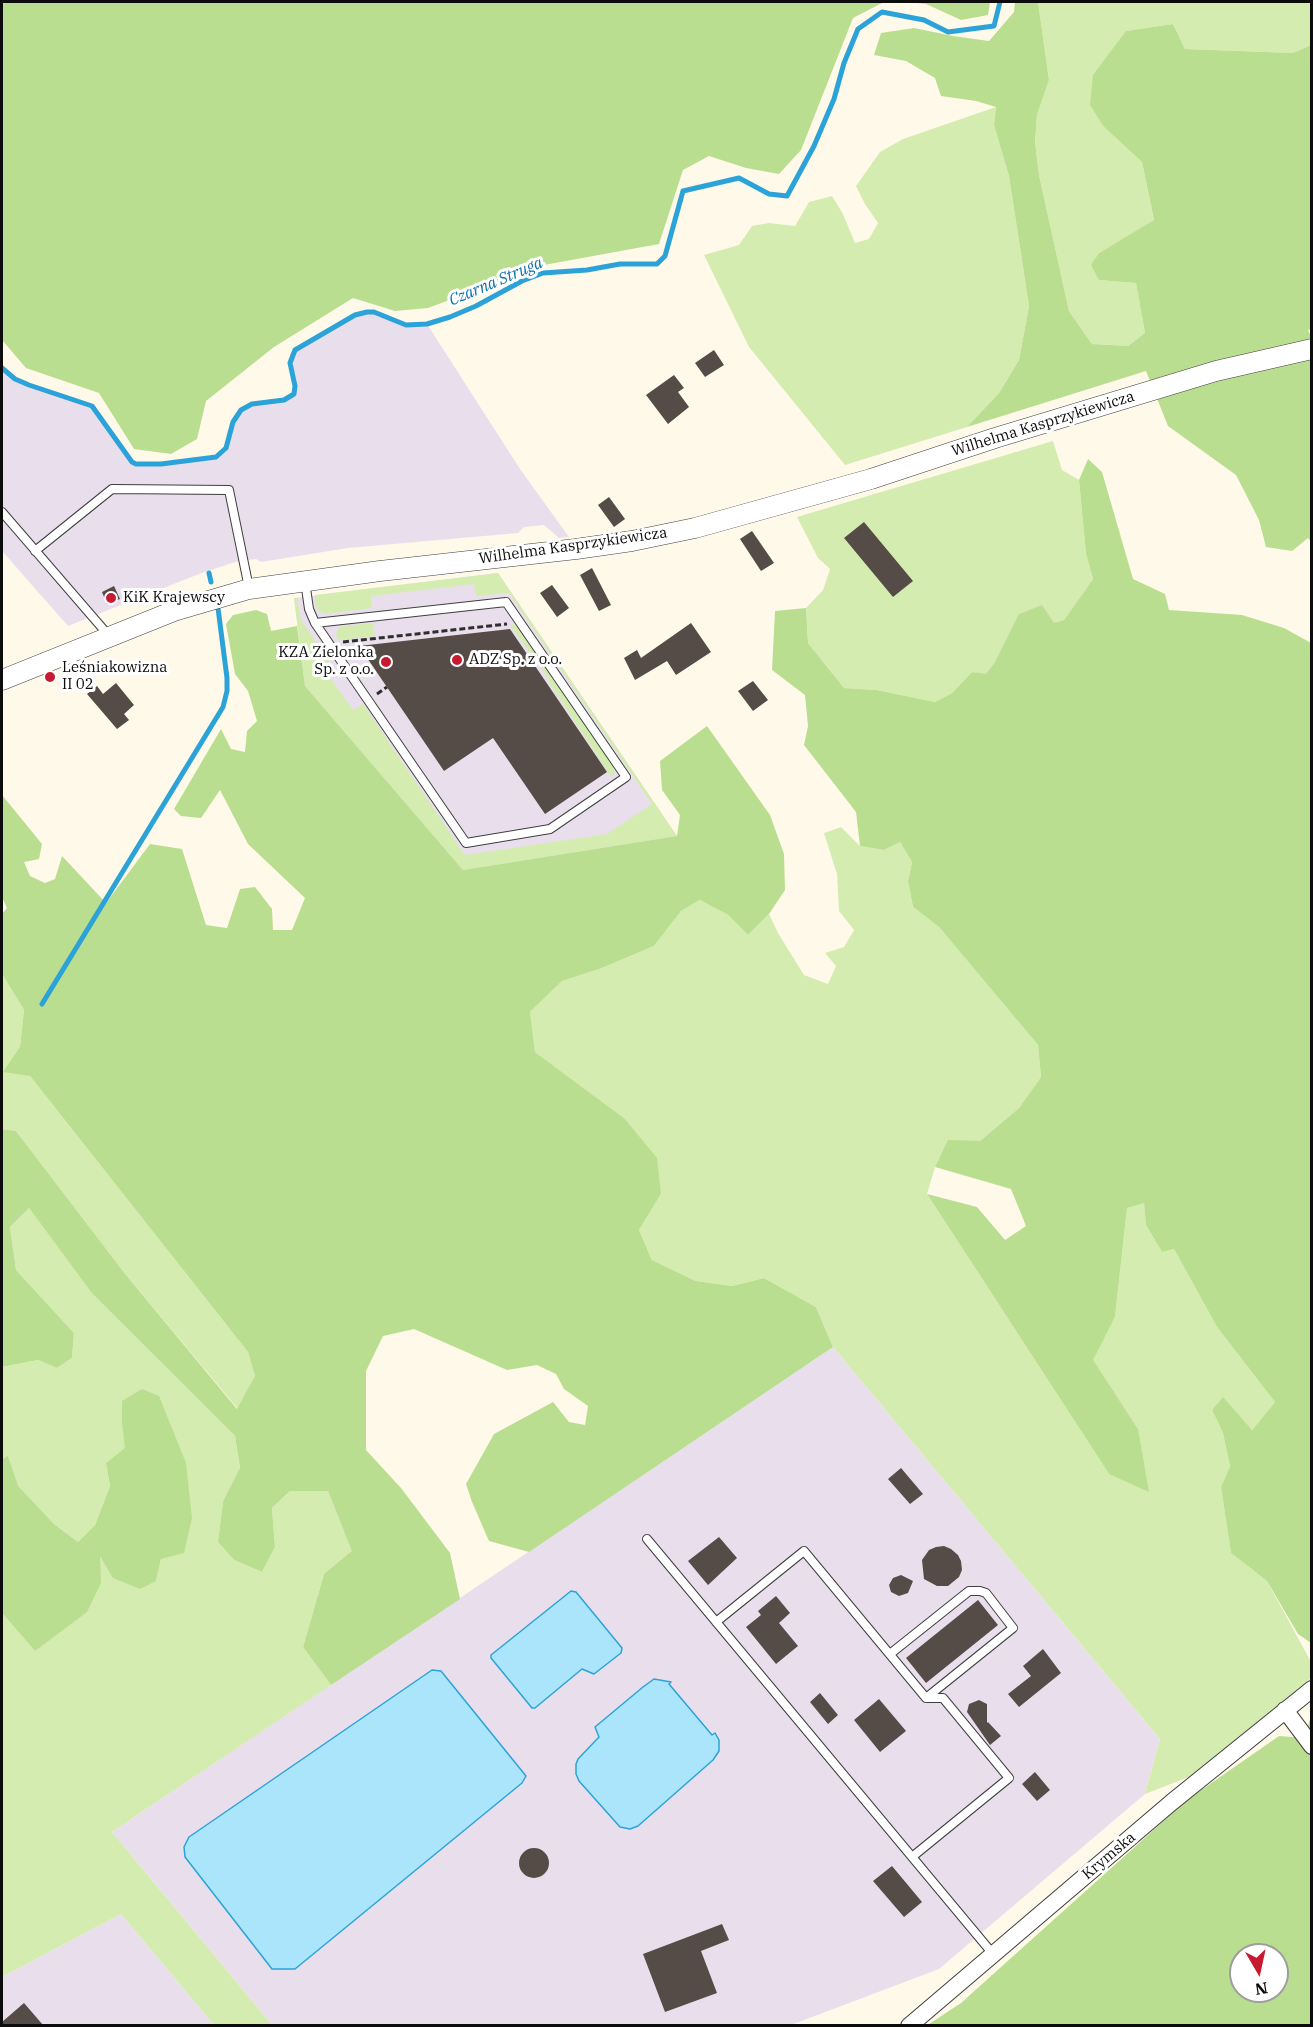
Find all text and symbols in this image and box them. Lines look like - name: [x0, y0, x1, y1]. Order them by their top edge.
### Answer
- water label: Czarna Struga: [446, 254, 546, 310]
- street label: Wilhelma Kasprzykiewicza: [949, 388, 1137, 460]
- street label: Wilhelma Kasprzykiewicza: [478, 524, 668, 568]
- place label: KiK Krajewscy: [123, 589, 225, 607]
- marker: KiK Krajewscy: [104, 591, 118, 605]
- place label: KZA Zielonka Sp. z o.o.: [278, 644, 374, 679]
- place label: ADZ Sp. z o.o.: [469, 651, 562, 669]
- marker: ADZ Sp. z o.o.: [450, 653, 464, 667]
- marker: KZA Zielonka Sp. z o.o.: [379, 655, 393, 669]
- place label: Leśniakowizna II 02: [62, 659, 167, 694]
- marker: Leśniakowizna II 02: [43, 670, 57, 684]
- street label: Krymska: [1079, 1828, 1139, 1884]
- north arrow: [1229, 1943, 1289, 2003]
- text: N: [1254, 1978, 1269, 2000]

